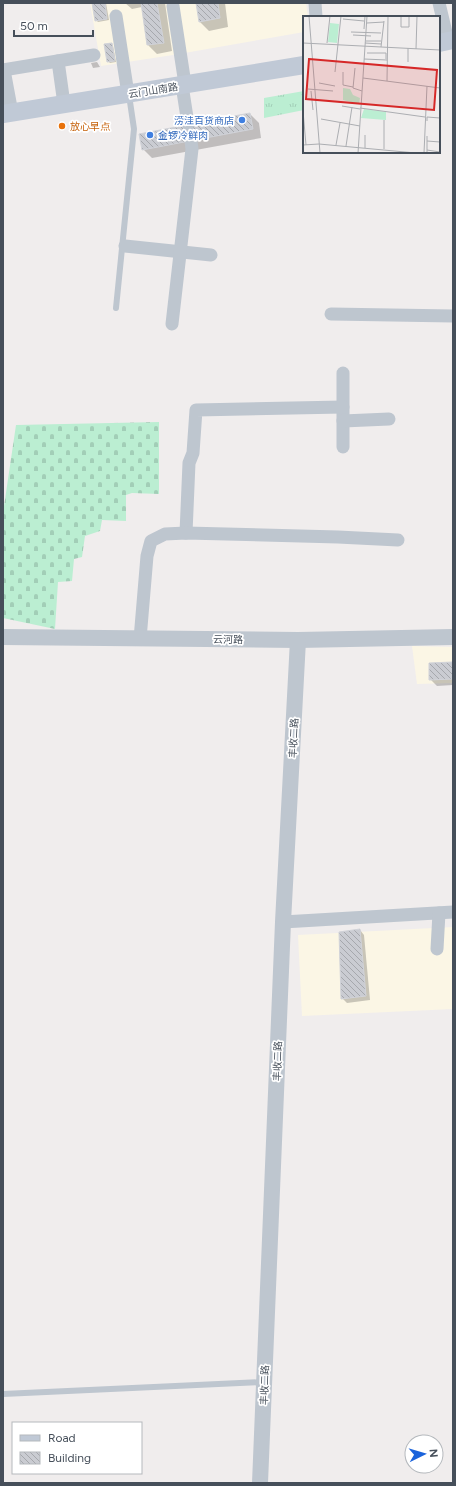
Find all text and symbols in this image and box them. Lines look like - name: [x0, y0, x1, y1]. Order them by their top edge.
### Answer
- scale bar: [14, 12, 93, 38]
- inset map: [303, 16, 440, 153]
- text: 50 m: [20, 19, 48, 33]
- street label: 云门山南路: [127, 80, 179, 101]
- place label: 涝洼百货商店: [174, 114, 234, 127]
- marker: 涝洼百货商店: [237, 115, 247, 125]
- place label: 放心早点: [70, 120, 110, 133]
- marker: 放心早点: [57, 121, 67, 131]
- place label: 金锣冷鲜肉: [158, 129, 208, 142]
- marker: 金锣冷鲜肉: [145, 130, 155, 140]
- street label: 云河路: [213, 633, 243, 646]
- street label: 丰收二路: [286, 718, 301, 758]
- street label: 丰收二路: [270, 1041, 285, 1081]
- street label: 丰收二路: [257, 1365, 272, 1405]
- legend: [12, 1422, 142, 1474]
- text: Road: [48, 1431, 76, 1445]
- north arrow: [404, 1434, 444, 1474]
- text: N: [427, 1448, 440, 1458]
- text: Building: [48, 1451, 91, 1465]

